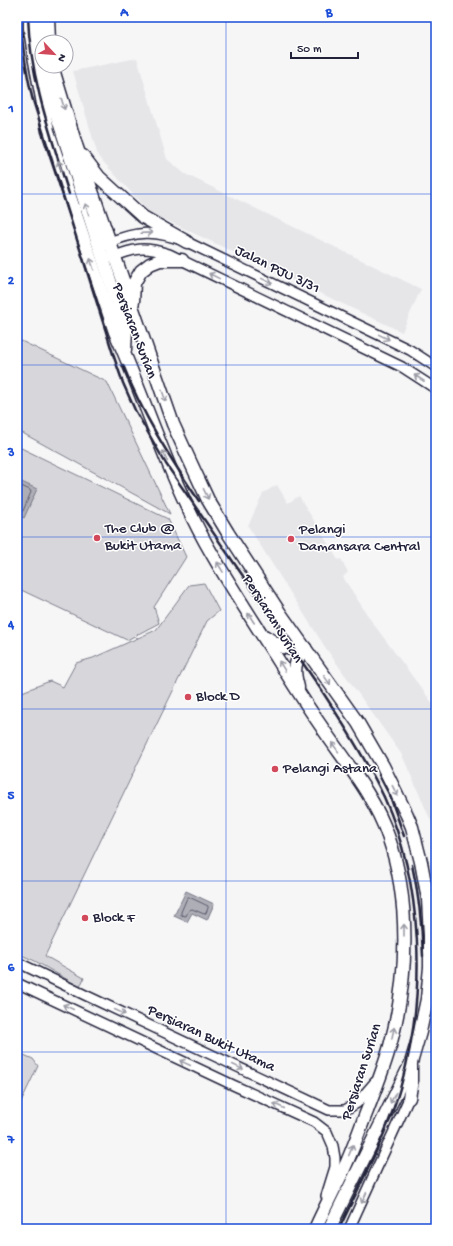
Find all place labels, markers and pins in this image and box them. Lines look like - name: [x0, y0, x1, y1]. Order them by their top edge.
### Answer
- place label: The Club @ Bukit Utama: [104, 520, 182, 555]
- place label: Pelangi Damansara Central: [298, 521, 420, 556]
- marker: The Club @ Bukit Utama: [92, 533, 102, 543]
- marker: Pelangi Damansara Central: [286, 534, 296, 544]
- place label: Block D: [195, 688, 240, 706]
- marker: Block D: [183, 692, 193, 702]
- place label: Pelangi Astana: [282, 760, 378, 778]
- marker: Pelangi Astana: [270, 764, 280, 774]
- place label: Block F: [92, 909, 136, 927]
- marker: Block F: [80, 913, 90, 923]

